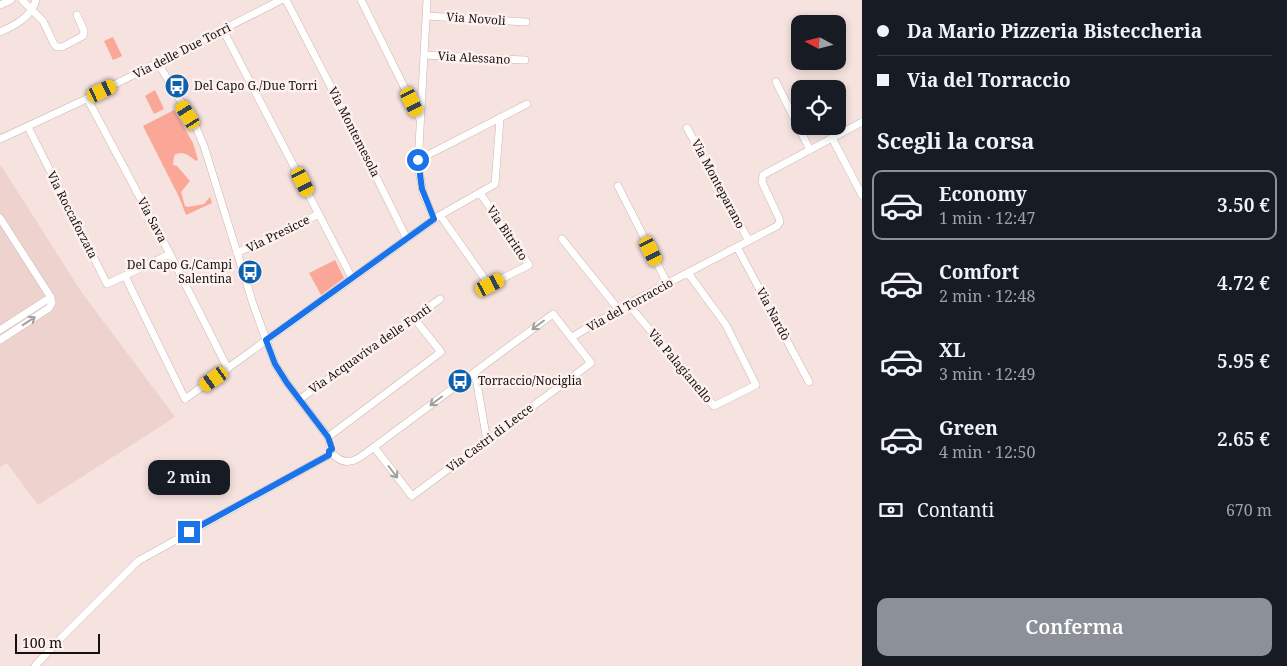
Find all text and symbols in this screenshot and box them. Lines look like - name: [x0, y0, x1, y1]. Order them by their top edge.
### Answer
- street label: Via Novoli: [446, 8, 506, 29]
- north arrow: [791, 15, 846, 70]
- map controls: [791, 15, 846, 135]
- text: Da Mario Pizzeria Bisteccheria: [907, 18, 1202, 44]
- street label: Via delle Due Torri: [130, 19, 234, 82]
- street label: Via Alessano: [437, 47, 511, 68]
- text: Via del Torraccio: [907, 67, 1071, 93]
- bus stop icon: Del Capo G./Due Torri: [164, 73, 190, 99]
- place label: Del Capo G./Due Torri: [194, 77, 317, 94]
- car: [85, 78, 118, 104]
- button: locate: [791, 80, 846, 135]
- street label: Via Montemesola: [324, 84, 385, 180]
- car: [398, 85, 425, 119]
- car: [173, 98, 202, 132]
- text: Scegli la corsa: [877, 125, 1035, 155]
- street label: Via Monteparano: [688, 136, 749, 232]
- route start: [407, 149, 429, 171]
- car: [289, 165, 316, 199]
- street label: Via Roccaforzata: [43, 168, 102, 262]
- text: Economy: [939, 181, 1027, 207]
- icon: car: [879, 183, 924, 228]
- text: 3.50 €: [1217, 192, 1270, 218]
- street label: Via Sava: [133, 194, 172, 246]
- street label: Via Bitritto: [483, 202, 532, 263]
- text: 1 min · 12:47: [939, 207, 1035, 229]
- street label: Via Presicce: [243, 211, 312, 256]
- car: [637, 234, 664, 268]
- place label: Del Capo G./Campi Salentina: [127, 256, 232, 287]
- bus stop icon: Del Capo G./Campi Salentina: [237, 259, 263, 285]
- text: Comfort: [939, 259, 1019, 285]
- icon: car: [879, 261, 924, 306]
- text: 4.72 €: [1217, 270, 1270, 296]
- car: [473, 272, 506, 298]
- street label: Via del Torraccio: [583, 274, 676, 335]
- street label: Via Nardò: [752, 284, 795, 343]
- text: 2 min · 12:48: [939, 285, 1035, 307]
- street label: Via Acquaviva delle Fonti: [305, 300, 434, 397]
- one-way arrow: [22, 315, 36, 325]
- one-way arrow: [531, 320, 545, 330]
- street label: Via Palagianello: [644, 325, 716, 406]
- text: XL: [939, 337, 965, 363]
- icon: car: [879, 339, 924, 384]
- text: 5.95 €: [1217, 348, 1270, 374]
- text: 3 min · 12:49: [939, 363, 1035, 385]
- car: [197, 364, 230, 394]
- bus stop icon: Torraccio/Nociglia: [447, 368, 473, 394]
- place label: Torraccio/Nociglia: [478, 372, 582, 389]
- one-way arrow: [430, 396, 443, 407]
- street label: Via Castri di Lecce: [443, 399, 537, 476]
- text: Green: [939, 415, 998, 441]
- icon: car: [879, 417, 924, 462]
- text: 2.65 €: [1217, 426, 1270, 452]
- text: 4 min · 12:50: [939, 441, 1035, 463]
- callout: 2 min: [148, 460, 230, 494]
- one-way arrow: [388, 465, 398, 479]
- text: 2 min: [167, 466, 211, 488]
- icon: cash: [877, 496, 905, 524]
- text: Contanti: [917, 497, 994, 523]
- text: 670 m: [1226, 499, 1272, 521]
- route end: [178, 521, 200, 543]
- button: Conferma: [877, 598, 1272, 656]
- scale bar: [15, 631, 100, 654]
- text: 100 m: [22, 633, 62, 652]

